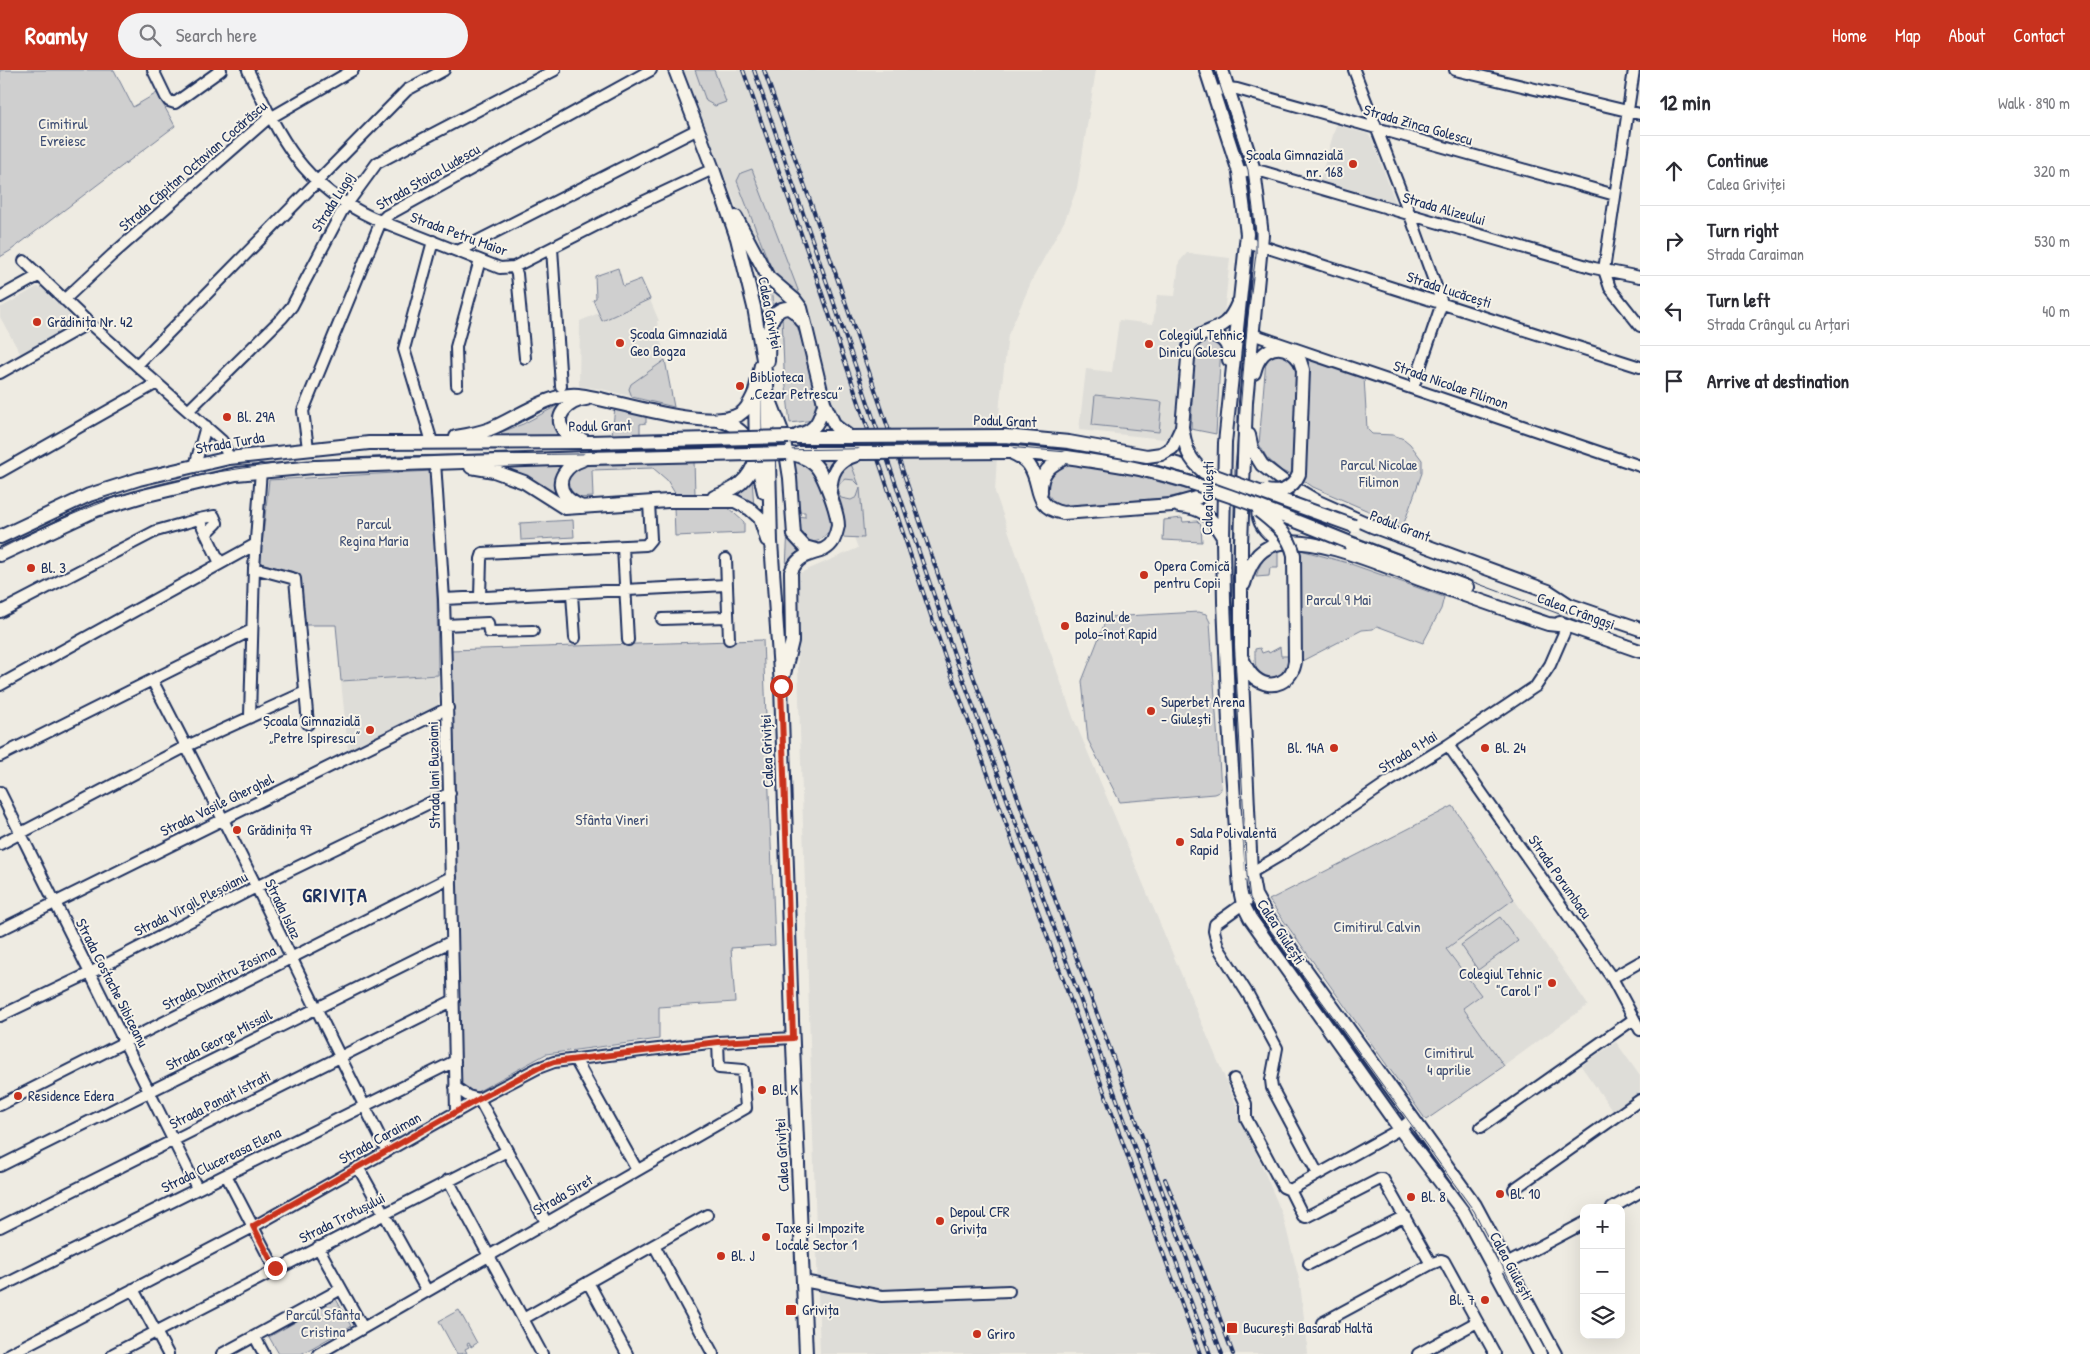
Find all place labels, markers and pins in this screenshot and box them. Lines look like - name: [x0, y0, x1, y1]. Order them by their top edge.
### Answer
- place label: Școala Gimnazială nr. 168: [1246, 144, 1343, 182]
- marker: Școala Gimnazială nr. 168: [1347, 158, 1359, 170]
- place label: Grădinița Nr. 42: [47, 311, 133, 332]
- marker: Grădinița Nr. 42: [31, 316, 43, 328]
- place label: Școala Gimnazială Geo Bogza: [630, 323, 727, 361]
- place label: Colegiul Tehnic Dinicu Golescu: [1159, 324, 1242, 362]
- marker: Școala Gimnazială Geo Bogza: [614, 337, 626, 349]
- marker: Colegiul Tehnic Dinicu Golescu: [1143, 338, 1155, 350]
- place label: Biblioteca „Cezar Petrescu”: [750, 366, 843, 404]
- marker: Biblioteca „Cezar Petrescu”: [734, 380, 746, 392]
- place label: Bl. 29A: [237, 406, 276, 427]
- marker: Bl. 29A: [221, 411, 233, 423]
- place label: Opera Comică pentru Copii: [1154, 555, 1229, 593]
- place label: Bl. 3: [41, 557, 66, 578]
- marker: Bl. 3: [25, 562, 37, 574]
- marker: Opera Comică pentru Copii: [1138, 569, 1150, 581]
- place label: Bazinul de polo-înot Rapid: [1075, 606, 1157, 644]
- marker: Bazinul de polo-înot Rapid: [1059, 620, 1071, 632]
- place label: Superbet Arena - Giulești: [1161, 691, 1245, 729]
- marker: Superbet Arena - Giulești: [1145, 705, 1157, 717]
- place label: Școala Gimnazială „Petre Ispirescu”: [263, 710, 360, 748]
- marker: Școala Gimnazială „Petre Ispirescu”: [364, 724, 376, 736]
- place label: Bl. 14A: [1287, 737, 1325, 758]
- place label: Bl. 24: [1495, 737, 1526, 758]
- marker: Bl. 14A: [1328, 742, 1340, 754]
- marker: Bl. 24: [1479, 742, 1491, 754]
- place label: Grădinița 97: [247, 819, 313, 840]
- place label: Sala Polivalentă Rapid: [1190, 822, 1276, 860]
- marker: Grădinița 97: [231, 824, 243, 836]
- marker: Sala Polivalentă Rapid: [1174, 836, 1186, 848]
- place label: Colegiul Tehnic "Carol I": [1459, 963, 1542, 1001]
- marker: Colegiul Tehnic "Carol I": [1546, 977, 1558, 989]
- place label: Bl. K: [772, 1079, 798, 1100]
- marker: Bl. K: [756, 1084, 768, 1096]
- place label: Residence Edera: [28, 1085, 114, 1106]
- marker: Residence Edera: [12, 1090, 24, 1102]
- place label: Bl. 10: [1510, 1183, 1541, 1204]
- place label: Bl. 8: [1421, 1186, 1446, 1207]
- marker: Bl. 10: [1494, 1188, 1506, 1200]
- marker: Bl. 8: [1405, 1191, 1417, 1203]
- place label: Depoul CFR Grivița: [950, 1201, 1010, 1239]
- marker: Depoul CFR Grivița: [934, 1215, 946, 1227]
- place label: Taxe și Impozite Locale Sector 1: [776, 1217, 865, 1255]
- marker: Taxe și Impozite Locale Sector 1: [760, 1231, 772, 1243]
- place label: Bl. J: [731, 1245, 755, 1266]
- marker: Bl. J: [715, 1250, 727, 1262]
- place label: Bl. 7: [1449, 1289, 1475, 1310]
- marker: Bl. 7: [1479, 1294, 1491, 1306]
- place label: Grivița: [802, 1299, 839, 1320]
- marker: Grivița: [784, 1303, 798, 1317]
- place label: București Basarab Haltă: [1243, 1317, 1372, 1338]
- marker: București Basarab Haltă: [1225, 1321, 1239, 1335]
- place label: Griro: [987, 1323, 1015, 1344]
- marker: Griro: [971, 1328, 983, 1340]

